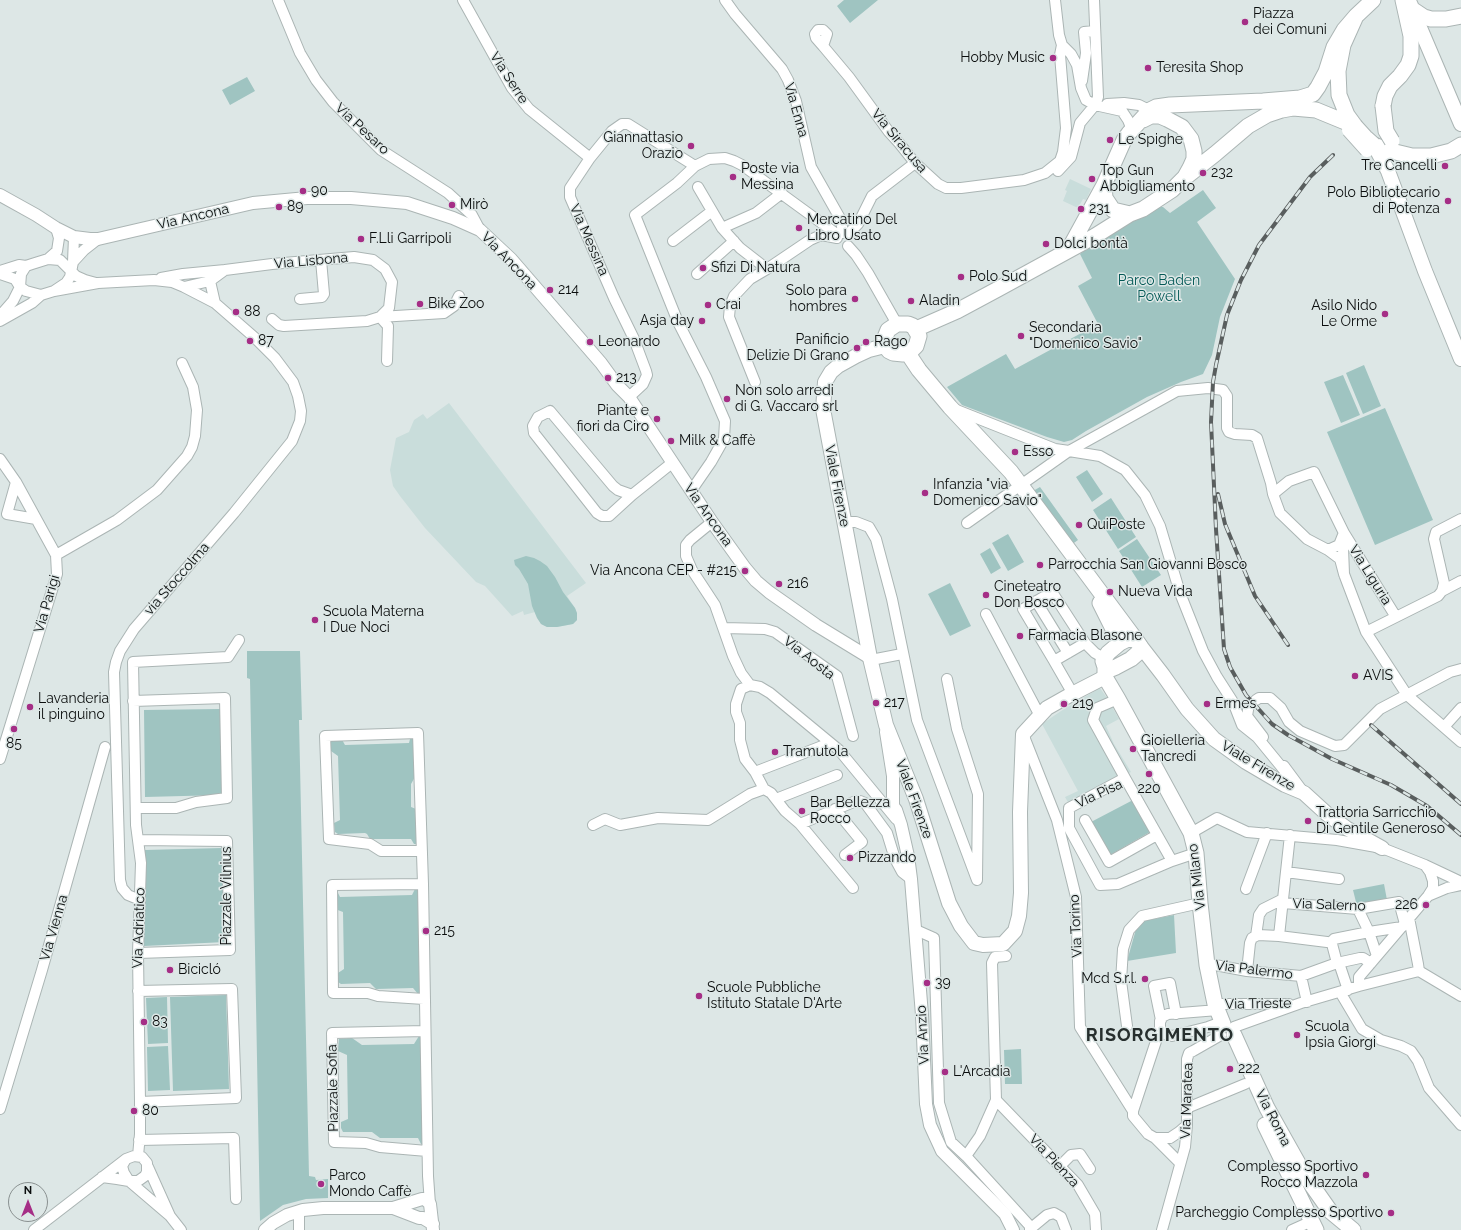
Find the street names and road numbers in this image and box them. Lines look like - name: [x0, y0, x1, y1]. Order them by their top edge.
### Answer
- street label: Via Serre: [486, 49, 532, 107]
- street label: Via Enna: [780, 81, 812, 139]
- street label: Via Pesaro: [331, 100, 393, 158]
- street label: Via Siracusa: [867, 106, 931, 176]
- street label: Via Ancona: [155, 201, 231, 233]
- street label: Via Messina: [566, 202, 612, 278]
- street label: Via Ancona: [478, 229, 540, 293]
- street label: Via Lisbona: [273, 249, 349, 273]
- street label: Viale Firenze: [821, 444, 853, 528]
- street label: Via Ancona: [680, 480, 736, 550]
- street label: via Stoccolma: [141, 539, 213, 619]
- street label: Via Liguria: [1345, 542, 1395, 608]
- street label: Via Parigi: [31, 573, 63, 635]
- street label: Via Aosta: [780, 633, 838, 683]
- street label: Viale Firenze: [1218, 737, 1298, 795]
- street label: Viale Firenze: [892, 757, 936, 841]
- street label: Via Pisa: [1073, 776, 1125, 812]
- street label: Via Milano: [1185, 843, 1209, 911]
- street label: Piazzale Vilnius: [219, 846, 235, 946]
- street label: Via Adriatico: [129, 887, 149, 969]
- street label: Via Vienna: [36, 893, 72, 963]
- street label: Via Torino: [1066, 894, 1086, 958]
- street label: Via Salerno: [1292, 895, 1366, 915]
- street label: Via Palermo: [1214, 957, 1294, 983]
- street label: Via Trieste: [1224, 995, 1292, 1013]
- street label: Via Anzio: [913, 1005, 933, 1065]
- street label: Piazzale Sofia: [324, 1044, 342, 1132]
- street label: Via Maratea: [1177, 1062, 1197, 1140]
- street label: Via Roma: [1252, 1087, 1294, 1149]
- street label: Via Pienza: [1025, 1131, 1083, 1191]

